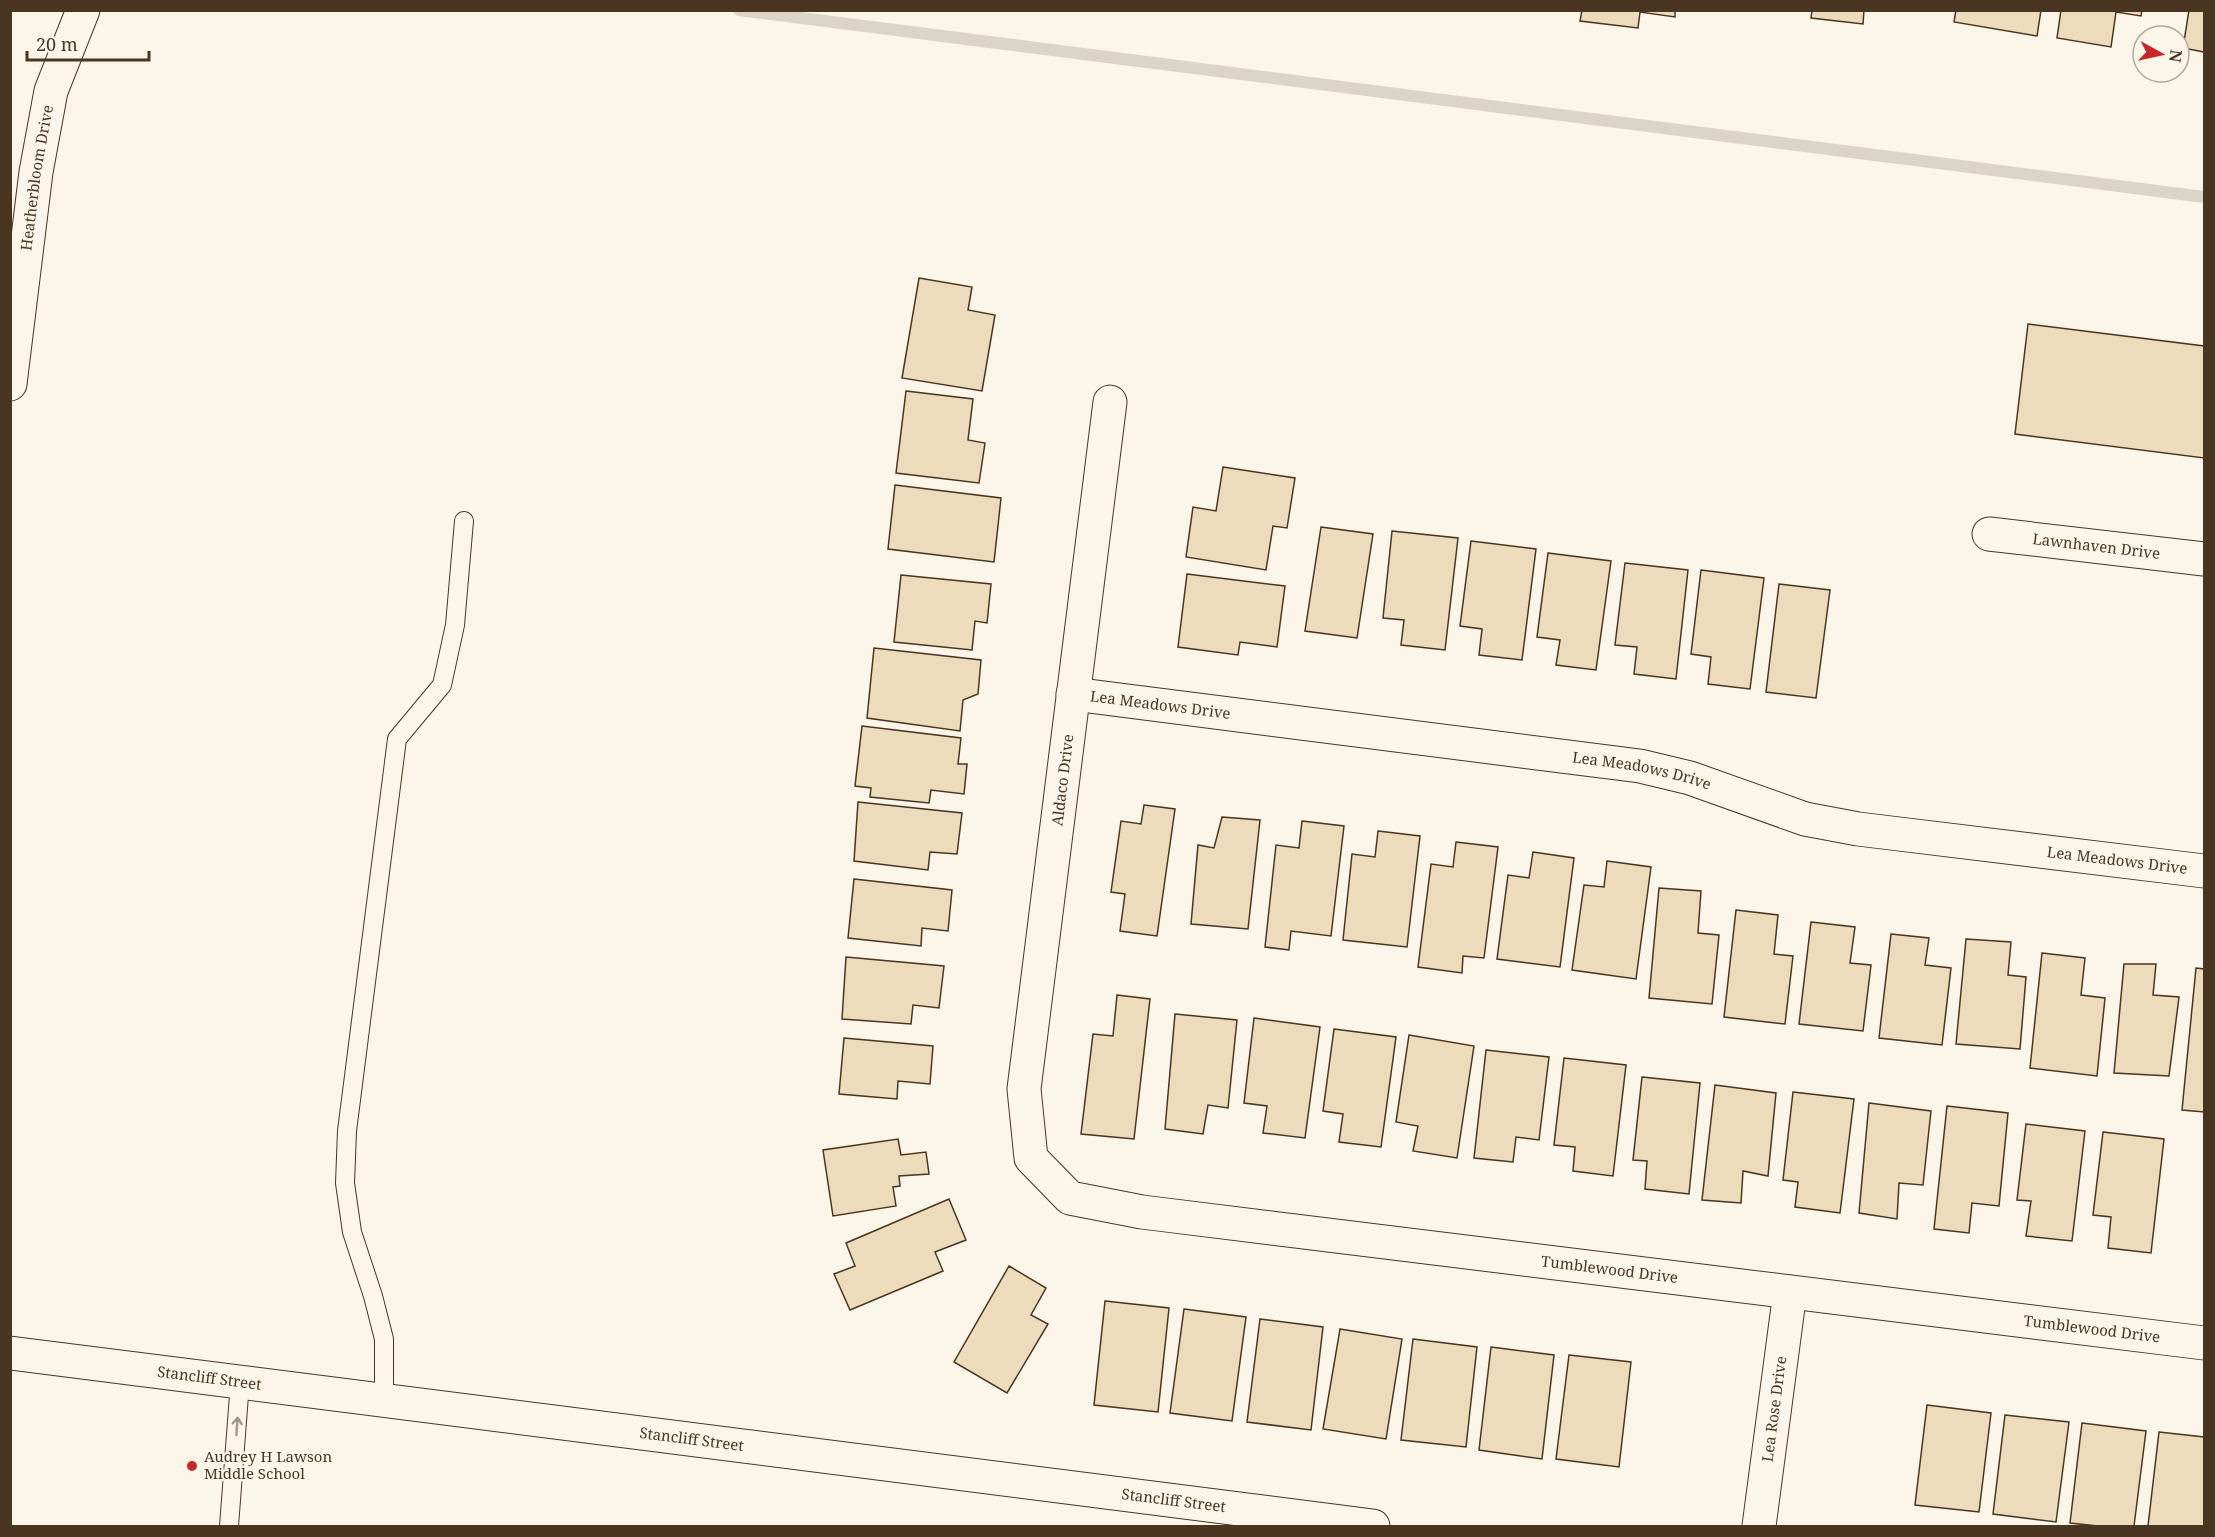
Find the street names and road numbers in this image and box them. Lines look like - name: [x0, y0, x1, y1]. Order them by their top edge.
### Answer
- street label: Heatherbloom Drive: [15, 103, 57, 252]
- street label: Lawnhaven Drive: [2032, 528, 2161, 563]
- street label: Lea Meadows Drive: [1089, 685, 1232, 723]
- street label: Aldaco Drive: [1046, 733, 1078, 827]
- street label: Lea Meadows Drive: [1571, 746, 1714, 794]
- street label: Lea Meadows Drive: [2046, 841, 2189, 878]
- street label: Tumblewood Drive: [1540, 1250, 1679, 1287]
- street label: Tumblewood Drive: [2022, 1310, 2162, 1347]
- street label: Lea Rose Drive: [1757, 1355, 1790, 1463]
- street label: Stancliff Street: [156, 1361, 263, 1394]
- street label: Stancliff Street: [638, 1422, 745, 1455]
- street label: Stancliff Street: [1121, 1483, 1227, 1516]

